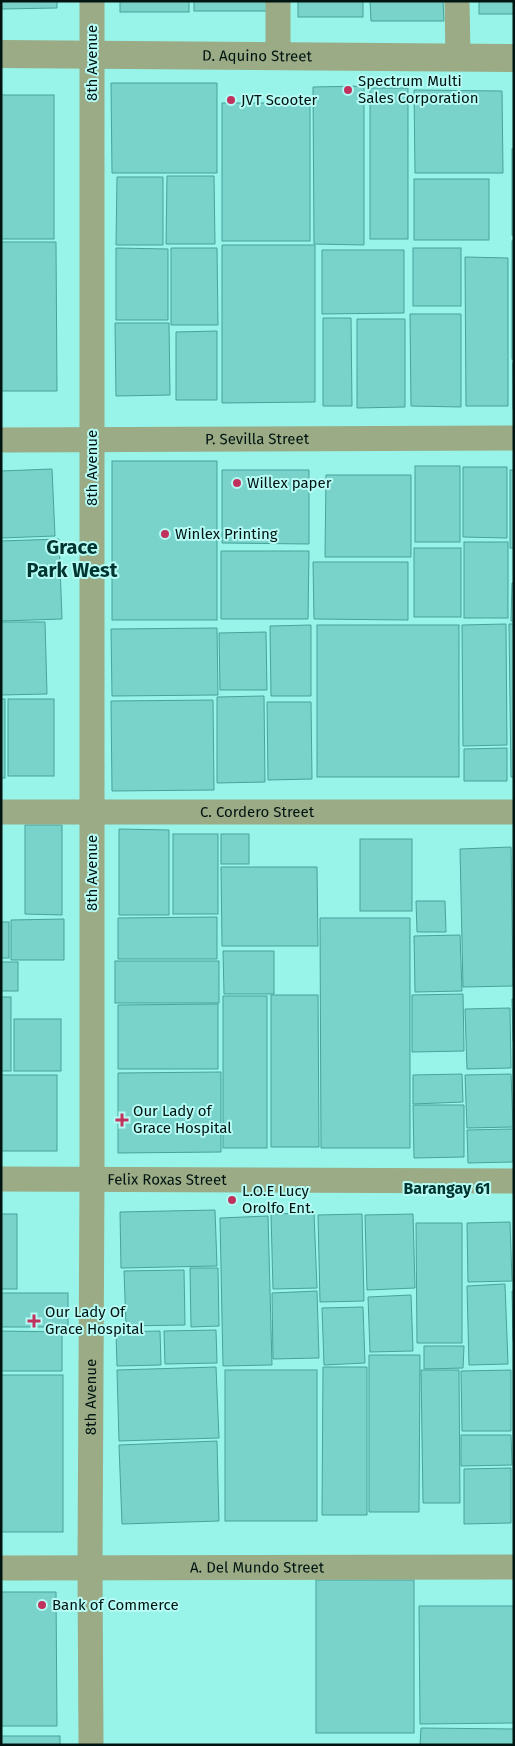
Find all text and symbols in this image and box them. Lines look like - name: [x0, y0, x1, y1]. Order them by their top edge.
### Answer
- street label: 8th Avenue: [83, 25, 101, 101]
- street label: D. Aquino Street: [202, 47, 313, 65]
- place label: Spectrum Multi Sales Corporation: [358, 72, 479, 107]
- marker: Spectrum Multi Sales Corporation: [342, 84, 354, 96]
- place label: JVT Scooter: [241, 91, 318, 109]
- marker: JVT Scooter: [225, 94, 237, 106]
- street label: 8th Avenue: [83, 430, 101, 506]
- street label: P. Sevilla Street: [205, 430, 310, 448]
- place label: Willex paper: [247, 474, 332, 492]
- marker: Willex paper: [231, 477, 243, 489]
- place label: Winlex Printing: [175, 525, 278, 543]
- marker: Winlex Printing: [159, 528, 171, 540]
- district label: Grace Park West: [27, 535, 118, 582]
- street label: C. Cordero Street: [200, 803, 315, 821]
- street label: 8th Avenue: [83, 835, 101, 911]
- place label: Our Lady of Grace Hospital: [133, 1102, 232, 1137]
- marker: Our Lady of Grace Hospital: [115, 1113, 129, 1127]
- street label: Felix Roxas Street: [107, 1170, 227, 1189]
- district label: Barangay 61: [403, 1179, 491, 1198]
- place label: L.O.E Lucy Orolfo Ent.: [242, 1182, 314, 1217]
- marker: L.O.E Lucy Orolfo Ent.: [226, 1194, 238, 1206]
- place label: Our Lady Of Grace Hospital: [45, 1303, 144, 1338]
- marker: Our Lady Of Grace Hospital: [27, 1314, 41, 1328]
- street label: 8th Avenue: [82, 1359, 100, 1435]
- street label: A. Del Mundo Street: [190, 1558, 325, 1577]
- place label: Bank of Commerce: [52, 1596, 179, 1614]
- marker: Bank of Commerce: [36, 1599, 48, 1611]

